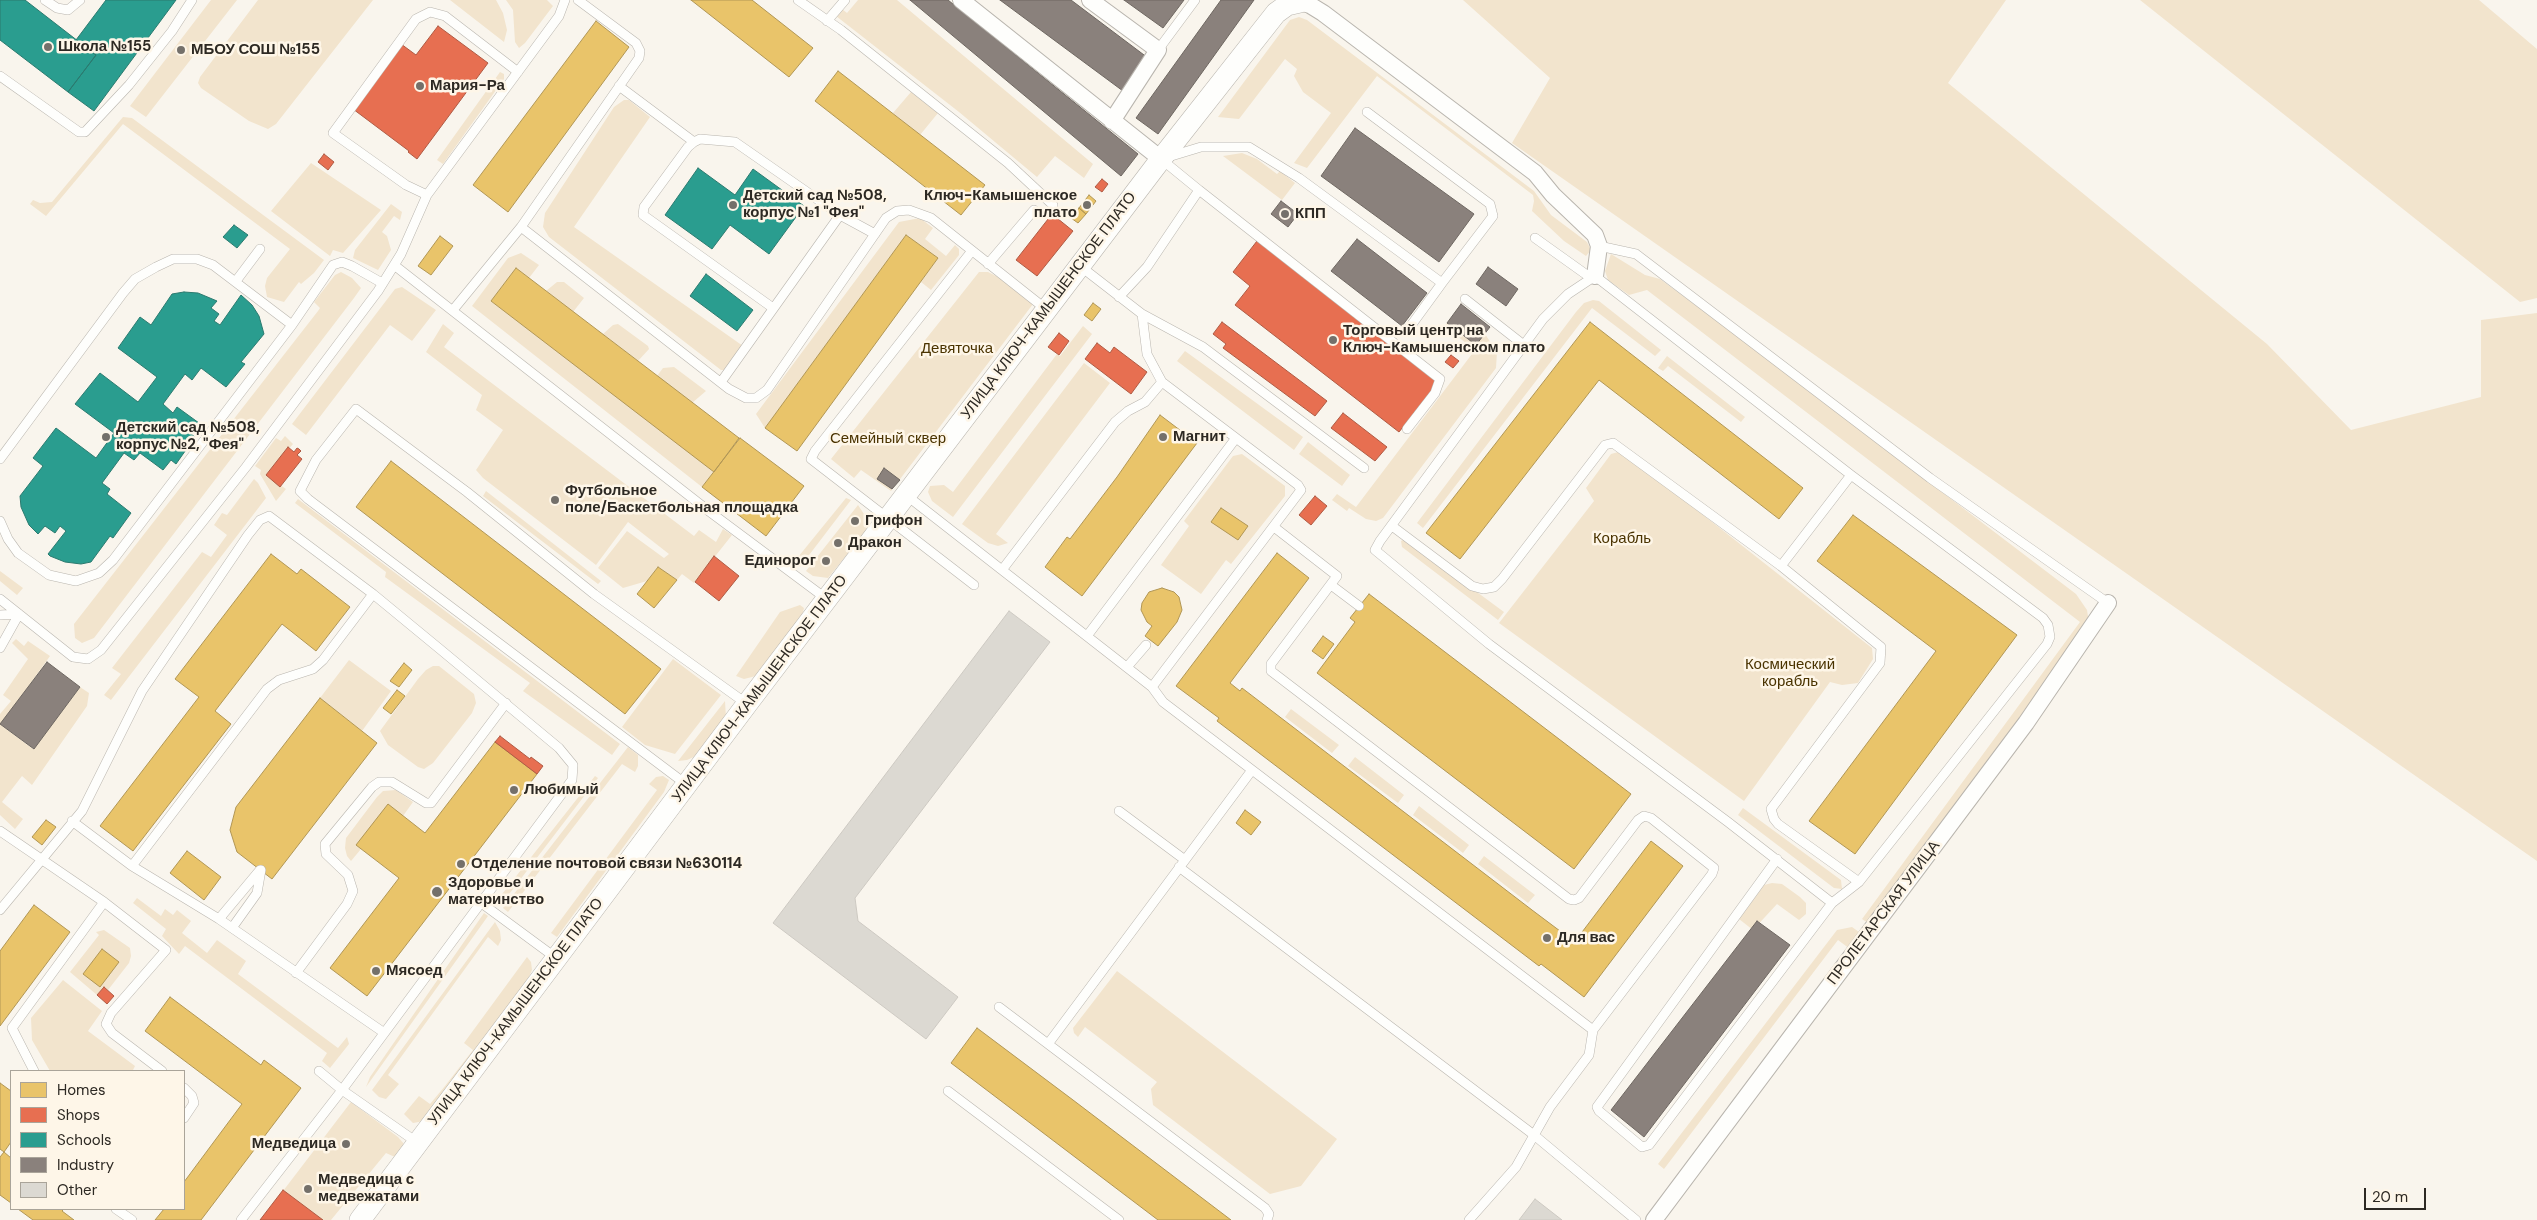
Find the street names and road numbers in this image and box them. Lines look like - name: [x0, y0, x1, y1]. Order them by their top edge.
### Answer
- street label: УЛИЦА КЛЮЧ-КАМЫШЕНСКОЕ ПЛАТО: [958, 189, 1140, 423]
- street label: УЛИЦА КЛЮЧ-КАМЫШЕНСКОЕ ПЛАТО: [669, 572, 851, 806]
- street label: ПРОЛЕТАРСКАЯ УЛИЦА: [1824, 838, 1944, 988]
- street label: УЛИЦА КЛЮЧ-КАМЫШЕНСКОЕ ПЛАТО: [425, 895, 607, 1129]

